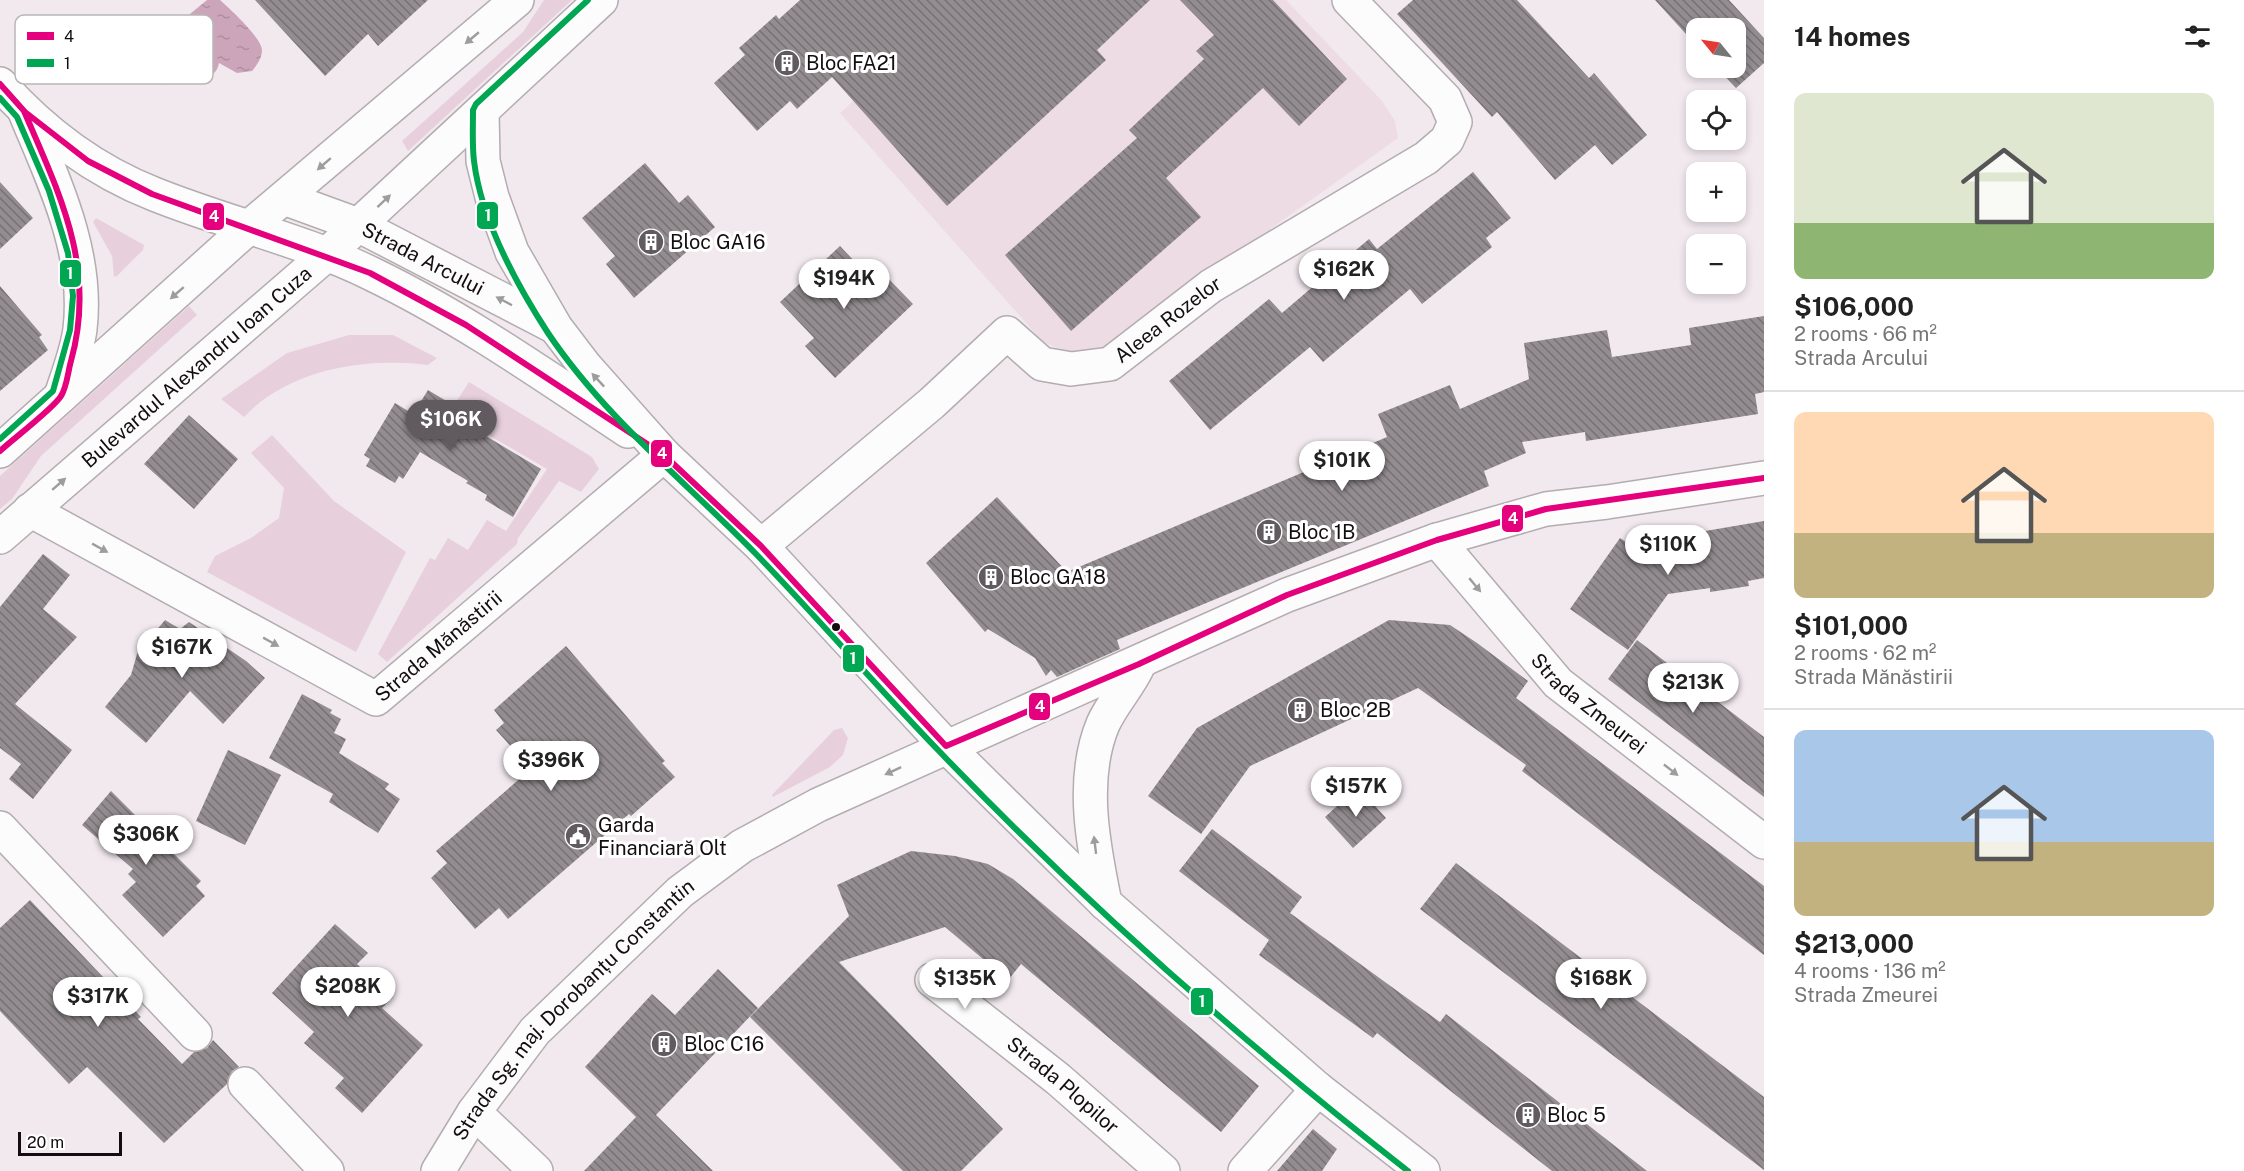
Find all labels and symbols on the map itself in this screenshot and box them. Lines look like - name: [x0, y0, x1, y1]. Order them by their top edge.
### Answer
- legend: [15, 15, 213, 84]
- north arrow: [1686, 18, 1746, 78]
- text: 4: [64, 27, 74, 46]
- one-way arrow: [465, 31, 480, 44]
- building icon: Bloc FA21: [772, 48, 802, 78]
- place label: Bloc FA21: [806, 51, 897, 75]
- text: 1: [64, 54, 71, 73]
- one-way arrow: [316, 157, 331, 171]
- one-way arrow: [377, 194, 392, 208]
- line badge: 1: [476, 201, 499, 230]
- line badge: 4: [202, 202, 225, 231]
- text: 1: [485, 206, 491, 225]
- text: 4: [209, 207, 220, 226]
- street label: Strada Arcului: [358, 217, 488, 300]
- building icon: Bloc GA16: [636, 227, 666, 257]
- place label: Bloc GA16: [670, 230, 765, 254]
- pin: $162K: [1302, 250, 1386, 301]
- line badge: 1: [59, 259, 82, 288]
- pin: $194K: [802, 259, 886, 310]
- street label: Bulevardul Alexandru Ioan Cuza: [77, 261, 316, 473]
- text: 1: [67, 264, 73, 283]
- street label: Aleea Rozelor: [1110, 271, 1225, 368]
- one-way arrow: [170, 286, 185, 299]
- one-way arrow: [496, 296, 513, 306]
- one-way arrow: [591, 373, 605, 387]
- pin: $106K: [409, 400, 493, 451]
- line badge: 4: [650, 439, 673, 468]
- pin: $101K: [1300, 441, 1384, 492]
- text: 4: [657, 444, 668, 463]
- one-way arrow: [51, 478, 66, 491]
- line badge: 4: [1501, 504, 1524, 533]
- text: 4: [1508, 509, 1519, 528]
- building icon: Bloc 1B: [1254, 517, 1284, 547]
- place label: Bloc 1B: [1288, 520, 1355, 544]
- pin: $110K: [1626, 525, 1710, 576]
- one-way arrow: [92, 543, 109, 553]
- building icon: Bloc GA18: [976, 562, 1006, 592]
- place label: Bloc GA18: [1010, 565, 1106, 589]
- one-way arrow: [1468, 577, 1481, 592]
- street label: Strada Mănăstirii: [370, 586, 507, 707]
- unlabelled marker: [830, 621, 842, 633]
- pin: $167K: [140, 628, 224, 679]
- one-way arrow: [263, 637, 280, 647]
- line badge: 1: [842, 644, 865, 673]
- street label: Strada Zmeurei: [1526, 648, 1651, 759]
- text: 1: [850, 649, 856, 668]
- pin: $213K: [1651, 663, 1735, 714]
- line badge: 4: [1028, 692, 1051, 721]
- building icon: Bloc 2B: [1285, 695, 1315, 725]
- text: 4: [1035, 697, 1046, 716]
- place label: Bloc 2B: [1320, 698, 1391, 722]
- pin: $396K: [509, 741, 593, 792]
- one-way arrow: [1663, 763, 1679, 776]
- one-way arrow: [884, 766, 901, 775]
- pin: $157K: [1314, 767, 1398, 818]
- place label: Garda Financiară Olt: [598, 813, 727, 860]
- pin: $306K: [104, 815, 188, 866]
- public building icon: Garda Financiară Olt: [563, 821, 593, 851]
- one-way arrow: [1090, 835, 1100, 854]
- street label: Strada Sg. maj. Dorobanțu Constantin: [448, 874, 699, 1145]
- pin: $135K: [923, 959, 1007, 1010]
- pin: $168K: [1559, 959, 1643, 1010]
- pin: $208K: [306, 967, 390, 1018]
- pin: $317K: [56, 977, 140, 1028]
- line badge: 1: [1190, 987, 1214, 1016]
- text: 1: [1199, 992, 1205, 1011]
- building icon: Bloc C16: [649, 1029, 679, 1059]
- place label: Bloc C16: [684, 1032, 764, 1056]
- street label: Strada Plopilor: [1002, 1032, 1124, 1139]
- building icon: Bloc 5: [1513, 1100, 1543, 1130]
- place label: Bloc 5: [1547, 1103, 1606, 1127]
- scale bar: [18, 1129, 122, 1156]

